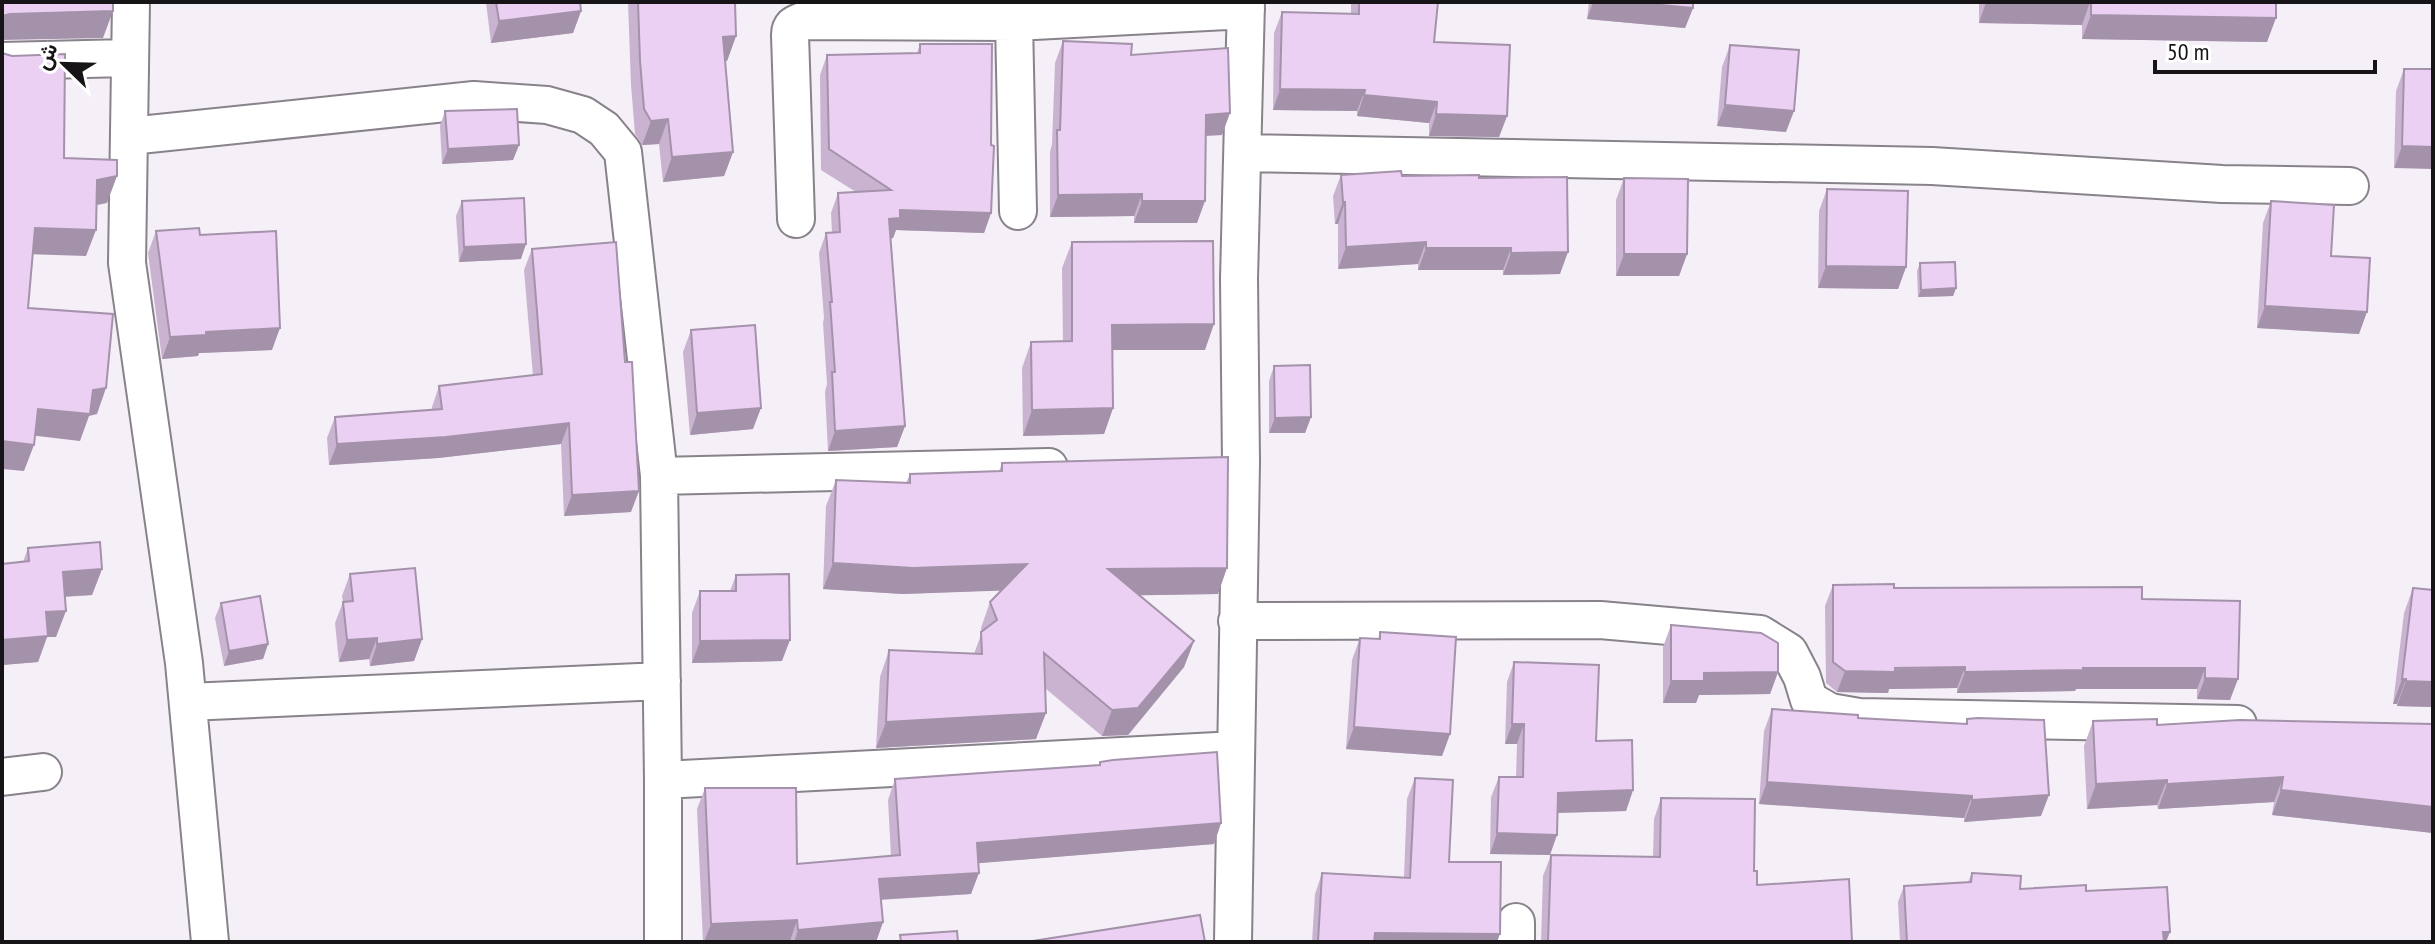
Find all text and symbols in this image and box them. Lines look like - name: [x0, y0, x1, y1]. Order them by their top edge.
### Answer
- north arrow: [24, 24, 104, 104]
- scale bar: [2155, 24, 2375, 74]
- text: 50 m: [2167, 36, 2209, 67]
- text: ش: [28, 39, 64, 74]

